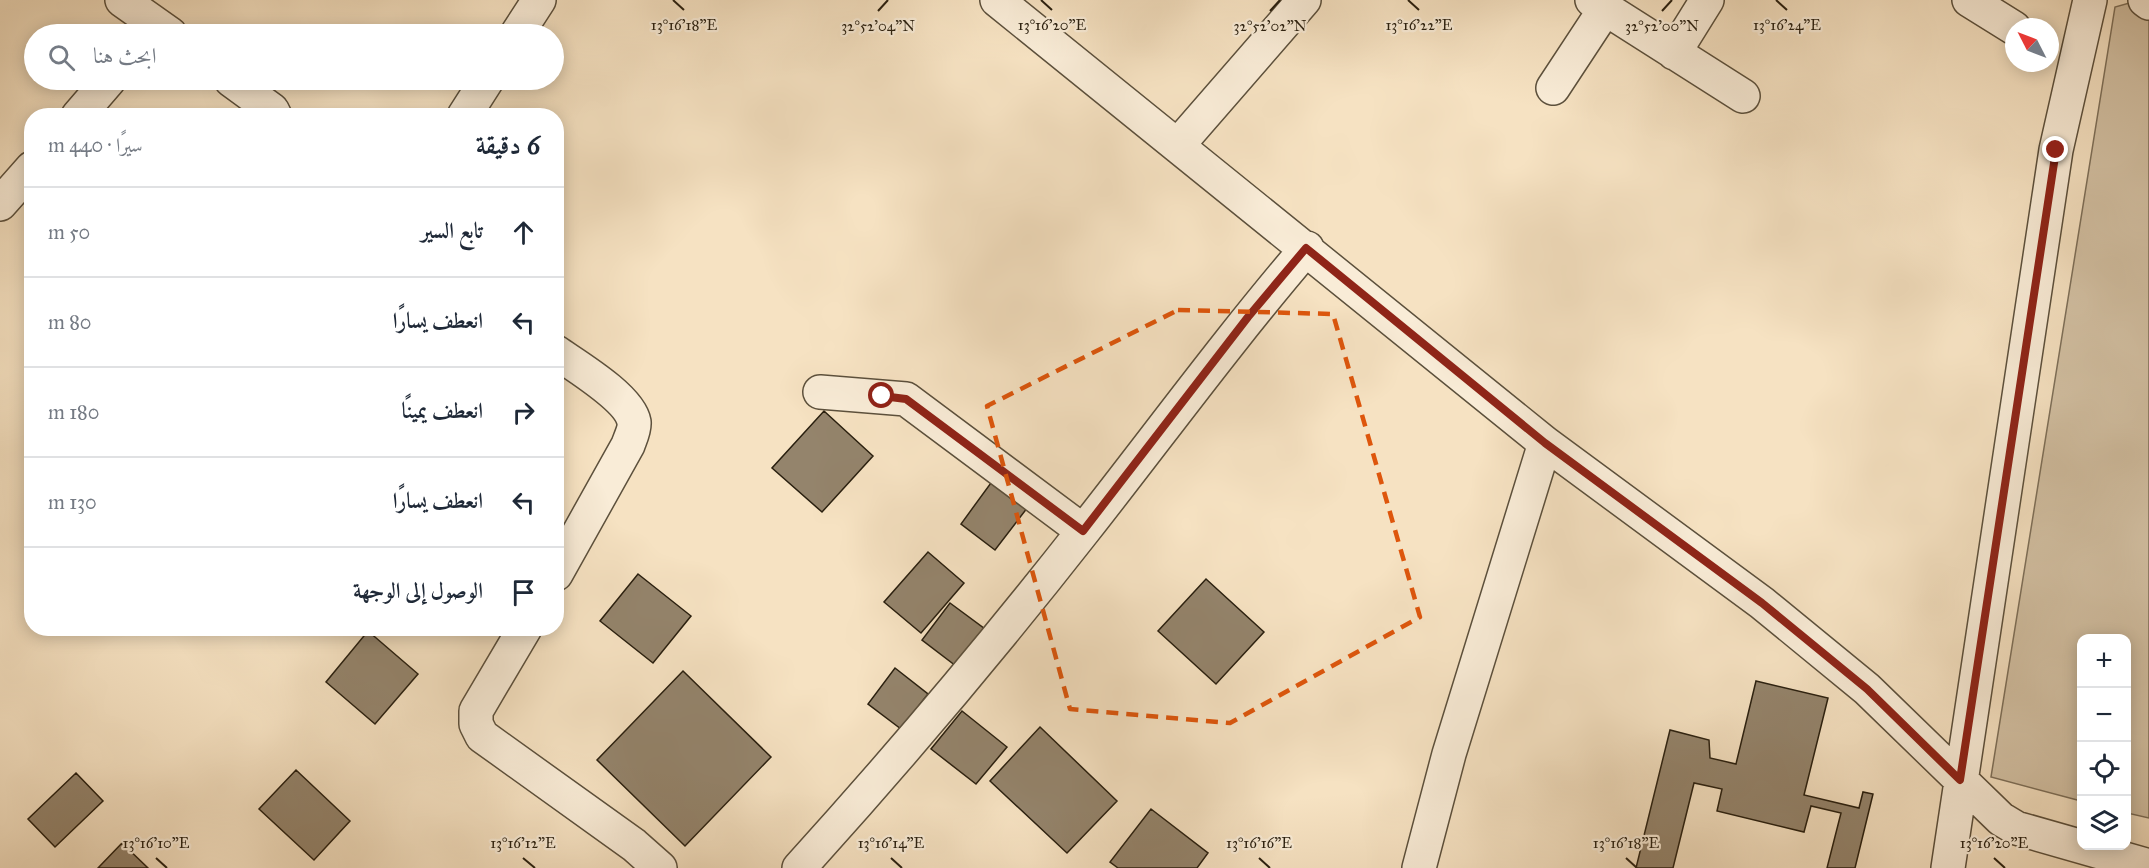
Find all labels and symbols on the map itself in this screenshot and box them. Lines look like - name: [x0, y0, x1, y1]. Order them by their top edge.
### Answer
- text: 13°16'18"E: [651, 16, 717, 34]
- text: 13°16'20"E: [1018, 16, 1087, 34]
- text: 13°16'22"E: [1385, 16, 1453, 34]
- text: 13°16'24"E: [1753, 16, 1821, 34]
- text: 32°52'04"N: [841, 17, 915, 35]
- text: 32°52'02"N: [1234, 17, 1307, 35]
- text: 32°52'00"N: [1625, 17, 1699, 35]
- north arrow: [2005, 18, 2059, 72]
- route end: [2042, 136, 2068, 162]
- route start: [868, 382, 894, 408]
- text: 13°16'10"E: [123, 834, 190, 852]
- text: 13°16'12"E: [490, 834, 556, 852]
- text: 13°16'14"E: [858, 834, 925, 852]
- text: 13°16'16"E: [1226, 834, 1292, 852]
- text: 13°16'18"E: [1593, 834, 1659, 852]
- text: 13°16'20"E: [1960, 834, 2029, 852]

